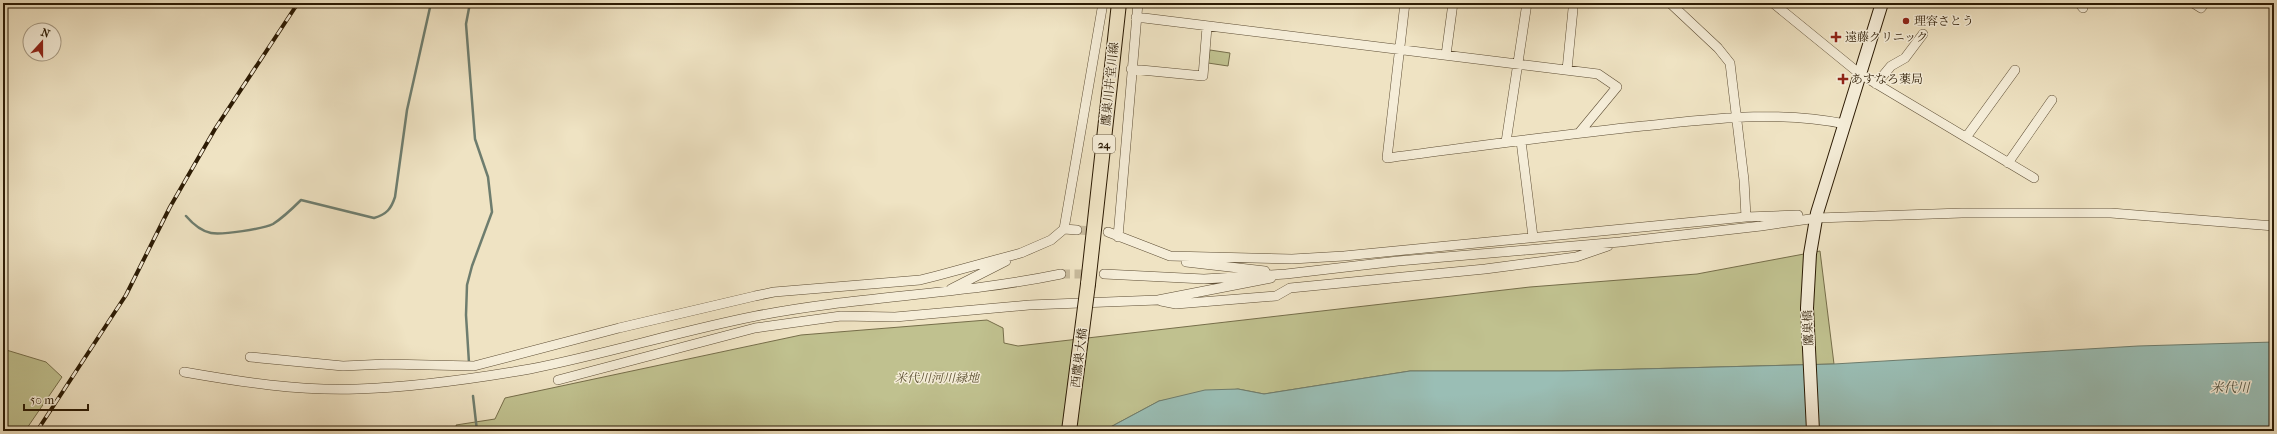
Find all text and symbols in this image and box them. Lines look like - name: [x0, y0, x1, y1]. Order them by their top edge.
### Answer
- place label: 理容さとう: [1914, 14, 1974, 28]
- marker: 理容さとう: [1901, 16, 1911, 26]
- north arrow: [22, 22, 62, 62]
- text: N: [39, 26, 52, 41]
- place label: 遠藤クリニック: [1845, 30, 1928, 44]
- marker: 遠藤クリニック: [1830, 31, 1842, 43]
- street label: 鷹巣川井堂川線: [1099, 41, 1121, 127]
- place label: あすなろ薬局: [1851, 72, 1923, 86]
- marker: あすなろ薬局: [1838, 74, 1848, 84]
- road number: 24: [1093, 135, 1115, 153]
- street label: 鷹巣橋: [1800, 310, 1816, 346]
- street label: 西鷹巣大橋: [1068, 327, 1090, 389]
- park label: 米代川河川緑地: [895, 371, 981, 385]
- water label: 米代川: [2210, 380, 2251, 395]
- scale bar: [24, 386, 88, 412]
- text: 50 m: [30, 393, 54, 407]

